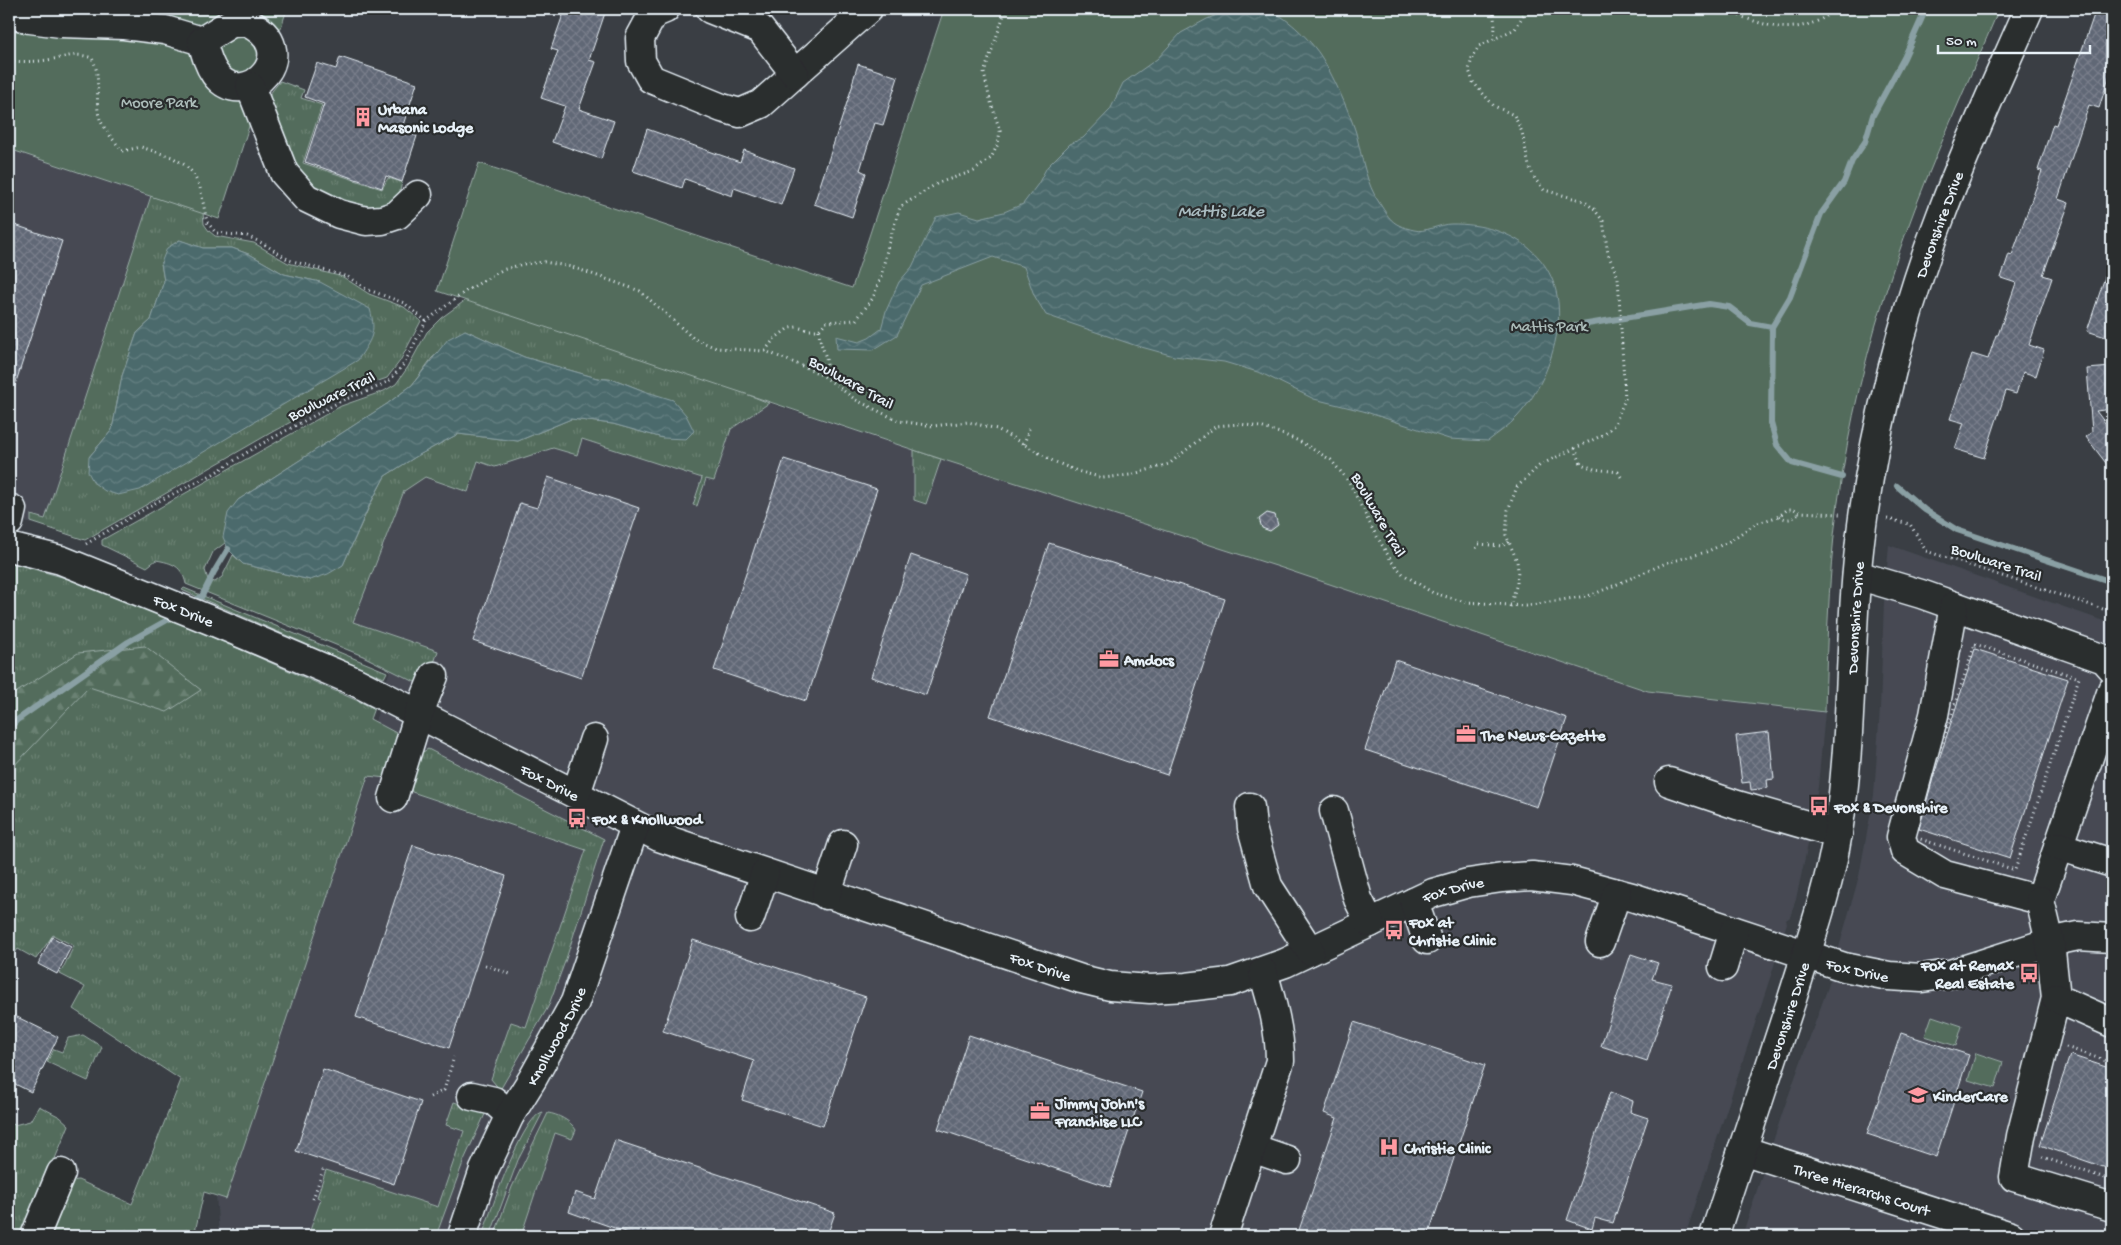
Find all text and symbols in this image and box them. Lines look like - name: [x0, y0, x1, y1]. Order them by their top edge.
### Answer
- scale bar: [1938, 22, 2091, 54]
- text: 50 m: [1946, 33, 1977, 51]
- park label: Moore Park: [121, 95, 199, 114]
- place label: Urbana Masonic Lodge: [378, 102, 474, 139]
- building icon: Urbana Masonic Lodge: [352, 106, 374, 128]
- street label: Devonshire Drive: [1913, 169, 1970, 282]
- water label: Mattis Lake: [1178, 202, 1265, 223]
- park label: Mattis Park: [1511, 319, 1589, 338]
- street label: Boulware Trail: [804, 352, 896, 415]
- street label: Boulware Trail: [285, 369, 379, 428]
- street label: Boulware Trail: [1345, 469, 1409, 561]
- street label: Boulware Trail: [1947, 540, 2044, 588]
- street label: Devonshire Drive: [1845, 560, 1871, 675]
- street label: Fox Drive: [149, 592, 216, 634]
- office icon: Amdocs: [1098, 648, 1120, 670]
- place label: Amdocs: [1123, 653, 1175, 672]
- office icon: The News-Gazette: [1455, 723, 1477, 745]
- place label: The News-Gazette: [1479, 728, 1606, 747]
- street label: Fox Drive: [515, 761, 582, 808]
- bus stop icon: Fox & Devonshire: [1808, 795, 1830, 817]
- place label: Fox & Devonshire: [1833, 800, 1948, 819]
- bus stop icon: Fox & Knollwood: [566, 807, 588, 829]
- place label: Fox & Knollwood: [591, 812, 704, 831]
- street label: Fox Drive: [1419, 875, 1486, 910]
- place label: Fox at Christie Clinic: [1408, 915, 1497, 952]
- bus stop icon: Fox at Christie Clinic: [1383, 919, 1405, 941]
- street label: Fox Drive: [1006, 949, 1074, 988]
- street label: Fox Drive: [1822, 955, 1891, 989]
- place label: Fox at Remax Real Estate: [1920, 958, 2015, 995]
- street label: Devonshire Drive: [1763, 960, 1816, 1074]
- bus stop icon: Fox at Remax Real Estate: [2018, 962, 2040, 984]
- street label: Knollwood Drive: [525, 985, 593, 1090]
- school or university icon: KinderCare: [1907, 1084, 1929, 1106]
- place label: KinderCare: [1932, 1089, 2008, 1108]
- place label: Jimmy John's Franchise LLC: [1054, 1096, 1145, 1133]
- office icon: Jimmy John's Franchise LLC: [1029, 1100, 1051, 1122]
- hospital icon: Christie Clinic: [1378, 1136, 1400, 1158]
- place label: Christie Clinic: [1403, 1141, 1492, 1160]
- street label: Three Hierarchs Court: [1789, 1161, 1933, 1223]

